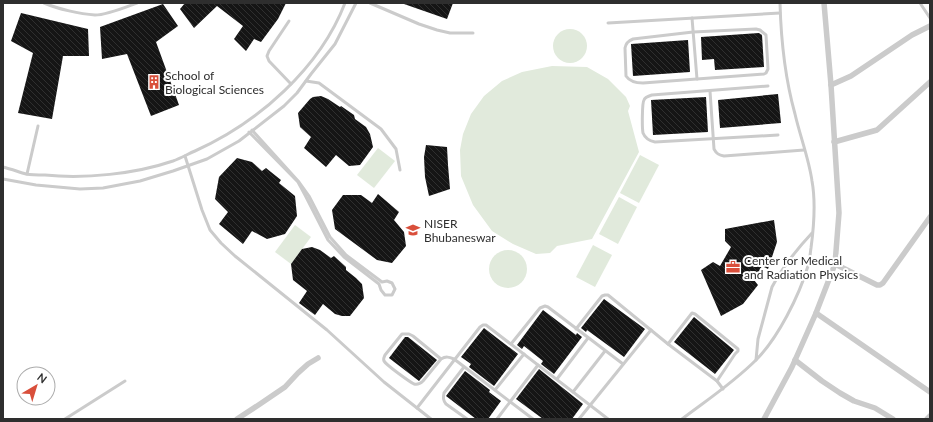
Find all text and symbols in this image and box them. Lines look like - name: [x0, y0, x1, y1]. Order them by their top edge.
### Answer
- place label: School of Biological Sciences: [165, 68, 264, 97]
- building icon: School of Biological Sciences: [146, 74, 162, 90]
- place label: NISER Bhubaneswar: [424, 216, 496, 245]
- school or university icon: NISER Bhubaneswar: [405, 222, 421, 238]
- place label: Center for Medical and Radiation Physics: [744, 253, 858, 282]
- office icon: Center for Medical and Radiation Physics: [725, 259, 741, 275]
- north arrow: [16, 366, 56, 406]
- text: N: [35, 370, 50, 385]

